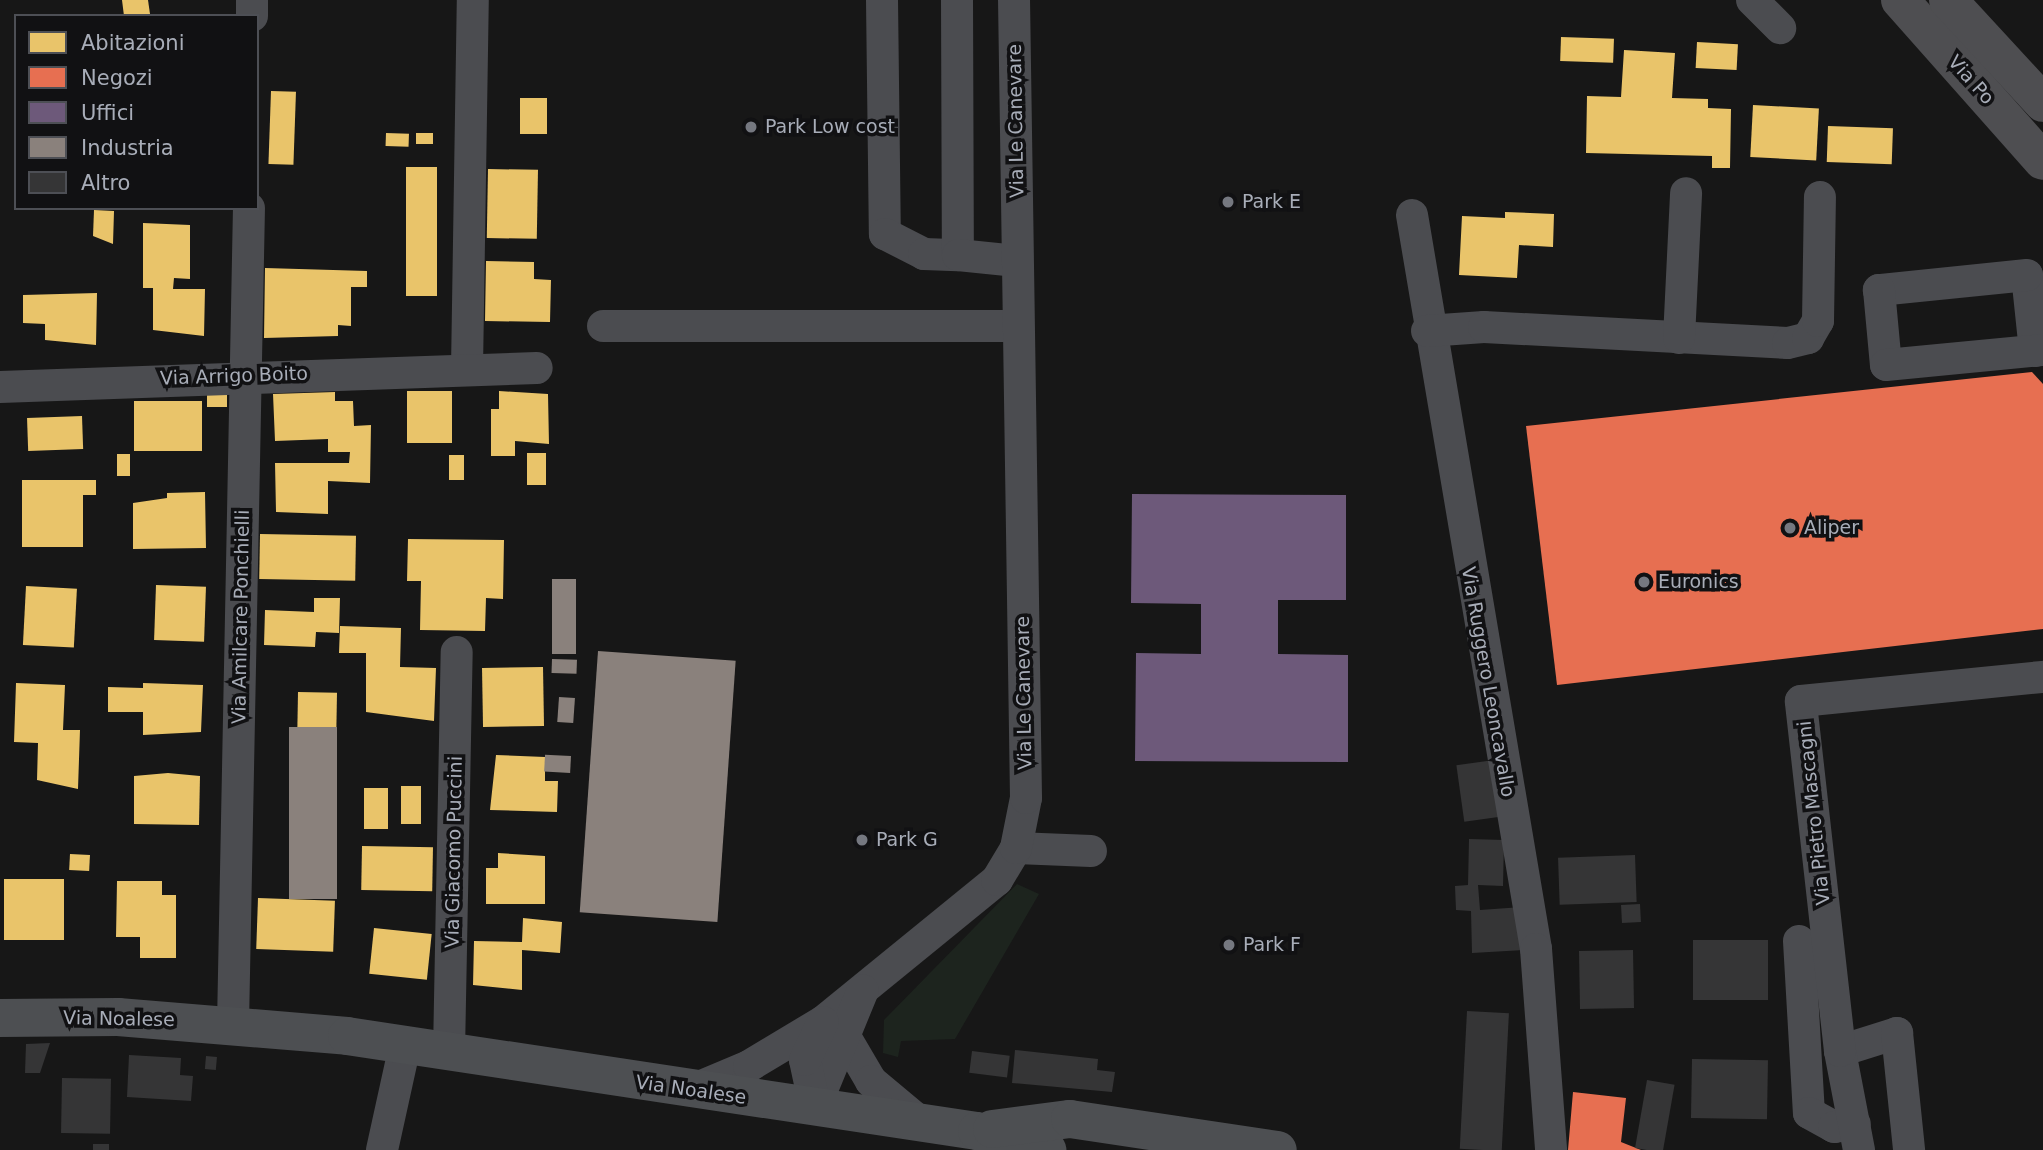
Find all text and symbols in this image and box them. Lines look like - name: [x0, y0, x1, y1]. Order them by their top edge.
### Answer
- legend: [14, 14, 259, 210]
- text: Abitazioni: [81, 31, 184, 55]
- street label: Via Le Canevare: [1003, 44, 1029, 198]
- street label: Via Po: [1943, 51, 1999, 109]
- text: Negozi: [81, 66, 153, 90]
- text: Uffici: [81, 101, 134, 125]
- place label: Park Low cost: [765, 116, 895, 138]
- marker: Park Low cost: [743, 119, 759, 135]
- text: Industria: [81, 136, 174, 160]
- text: Altro: [81, 171, 130, 195]
- place label: Park E: [1242, 191, 1301, 213]
- marker: Park E: [1220, 194, 1236, 210]
- street label: Via Arrigo Boito: [160, 362, 308, 390]
- street label: Via Amilcare Ponchielli: [228, 510, 254, 724]
- place label: Aliper: [1804, 517, 1859, 539]
- marker: Aliper: [1782, 520, 1798, 536]
- street label: Via Ruggero Leoncavallo: [1456, 565, 1520, 799]
- place label: Euronics: [1658, 571, 1739, 593]
- marker: Euronics: [1636, 574, 1652, 590]
- street label: Via Le Canevare: [1011, 616, 1037, 770]
- street label: Via Pietro Mascagni: [1793, 720, 1835, 906]
- street label: Via Giacomo Puccini: [441, 756, 467, 948]
- place label: Park G: [876, 829, 938, 851]
- marker: Park G: [854, 832, 870, 848]
- place label: Park F: [1243, 934, 1301, 956]
- marker: Park F: [1221, 937, 1237, 953]
- street label: Via Noalese: [63, 1007, 175, 1031]
- street label: Via Noalese: [634, 1071, 748, 1109]

